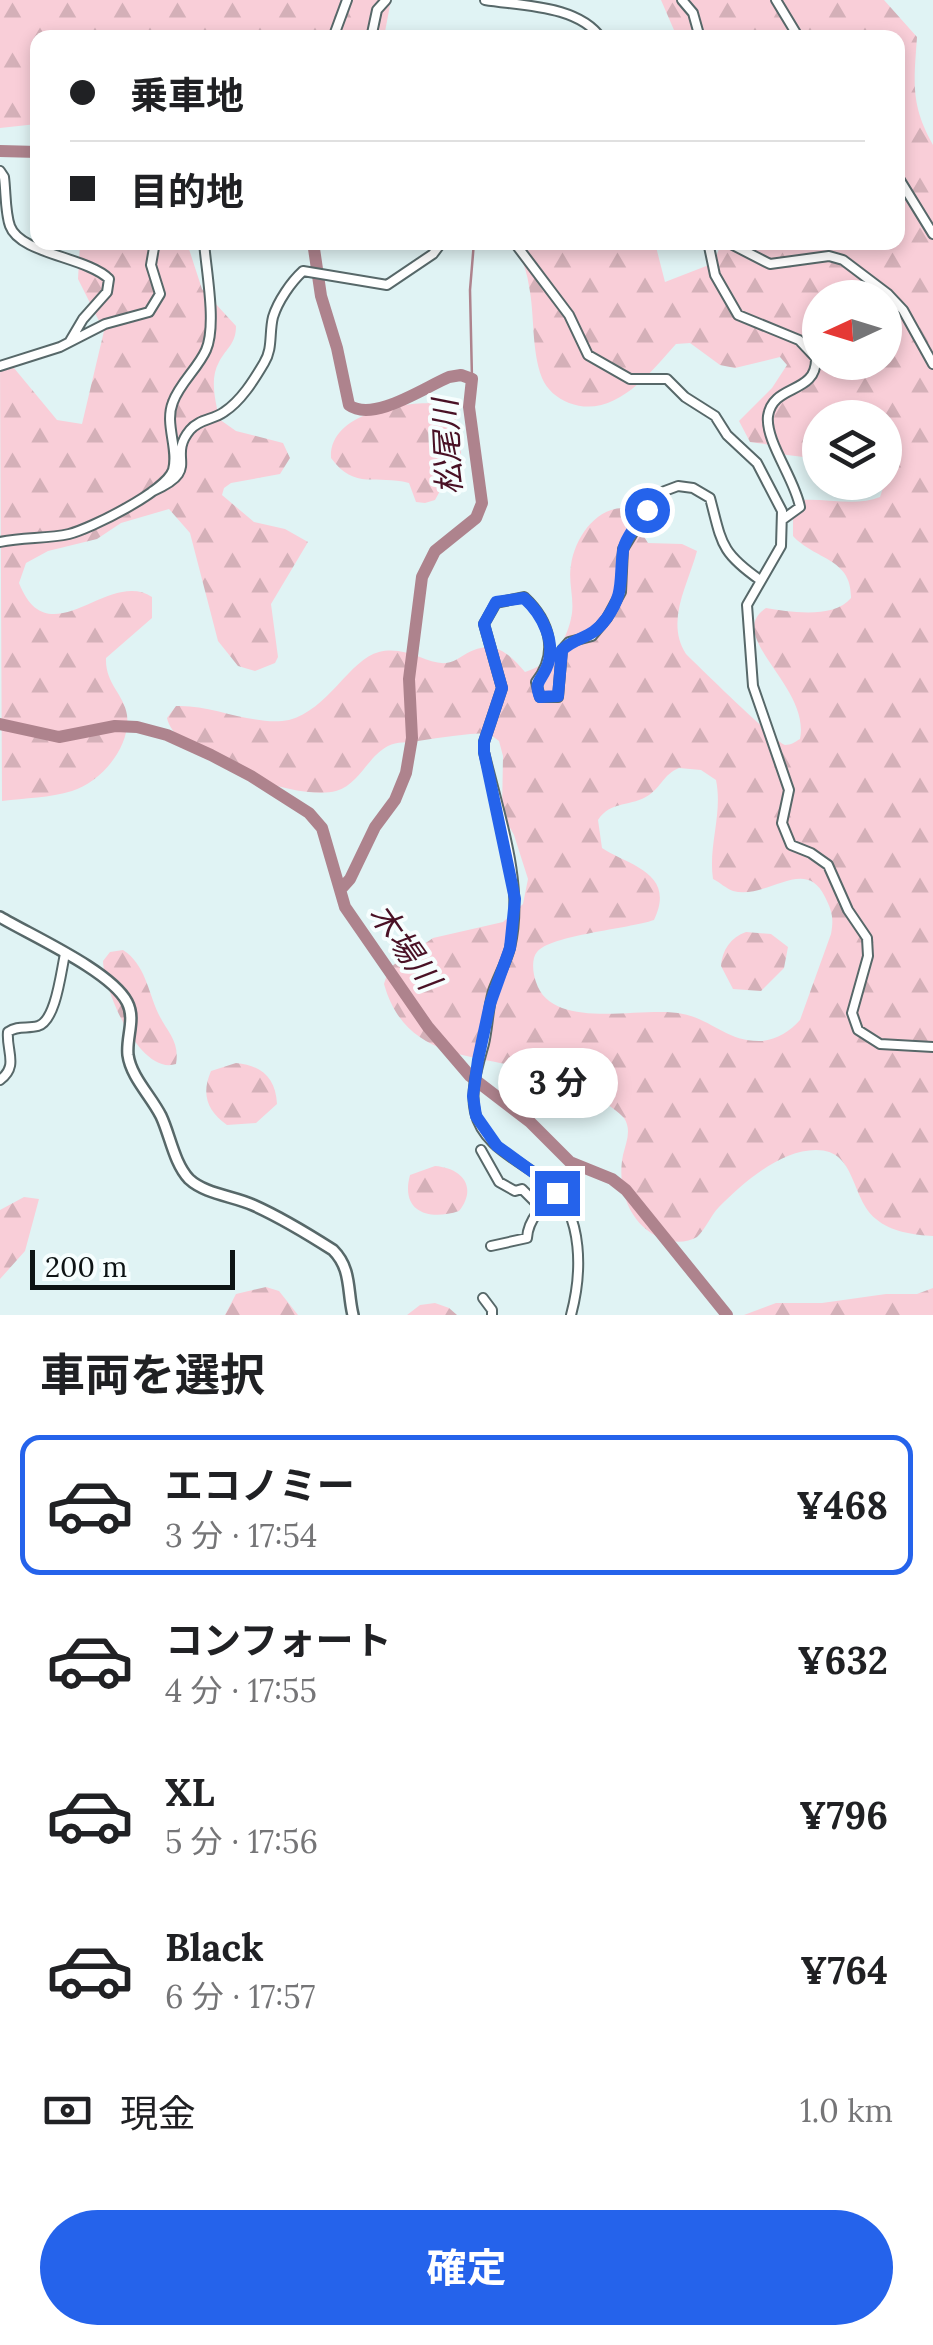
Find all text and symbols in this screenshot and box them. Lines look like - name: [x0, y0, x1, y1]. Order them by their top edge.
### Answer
- text: 乗車地: [130, 71, 244, 119]
- text: 目的地: [130, 167, 244, 215]
- north arrow: [802, 280, 902, 380]
- map controls: [802, 280, 902, 500]
- water label: 松尾川: [424, 395, 470, 496]
- button: layers: [802, 400, 902, 500]
- route start: [625, 488, 670, 533]
- water label: 木場川: [361, 895, 451, 1000]
- callout: 3 分: [497, 1048, 617, 1118]
- text: 3 分: [529, 1062, 587, 1103]
- route end: [535, 1171, 580, 1216]
- scale bar: [30, 1245, 235, 1290]
- text: 200 m: [45, 1249, 127, 1285]
- text: 車両を選択: [40, 1346, 265, 1403]
- icon: car: [45, 1460, 135, 1550]
- text: エコノミー: [165, 1461, 355, 1509]
- text: ¥468: [796, 1481, 888, 1529]
- text: 3 分 · 17:54: [165, 1515, 317, 1556]
- icon: car: [45, 1615, 135, 1705]
- text: コンフォート: [165, 1616, 392, 1664]
- text: ¥632: [797, 1636, 888, 1684]
- text: 4 分 · 17:55: [165, 1670, 317, 1711]
- text: XL: [165, 1768, 215, 1816]
- icon: car: [45, 1770, 135, 1860]
- text: ¥796: [799, 1791, 888, 1839]
- text: 5 分 · 17:56: [165, 1821, 318, 1862]
- text: Black: [165, 1923, 264, 1971]
- icon: car: [45, 1925, 135, 2015]
- text: ¥764: [800, 1946, 888, 1994]
- text: 6 分 · 17:57: [165, 1976, 315, 2017]
- icon: cash: [40, 2083, 95, 2138]
- text: 現金: [120, 2089, 196, 2137]
- text: 1.0 km: [800, 2090, 893, 2131]
- button: 確定: [40, 2210, 893, 2325]

